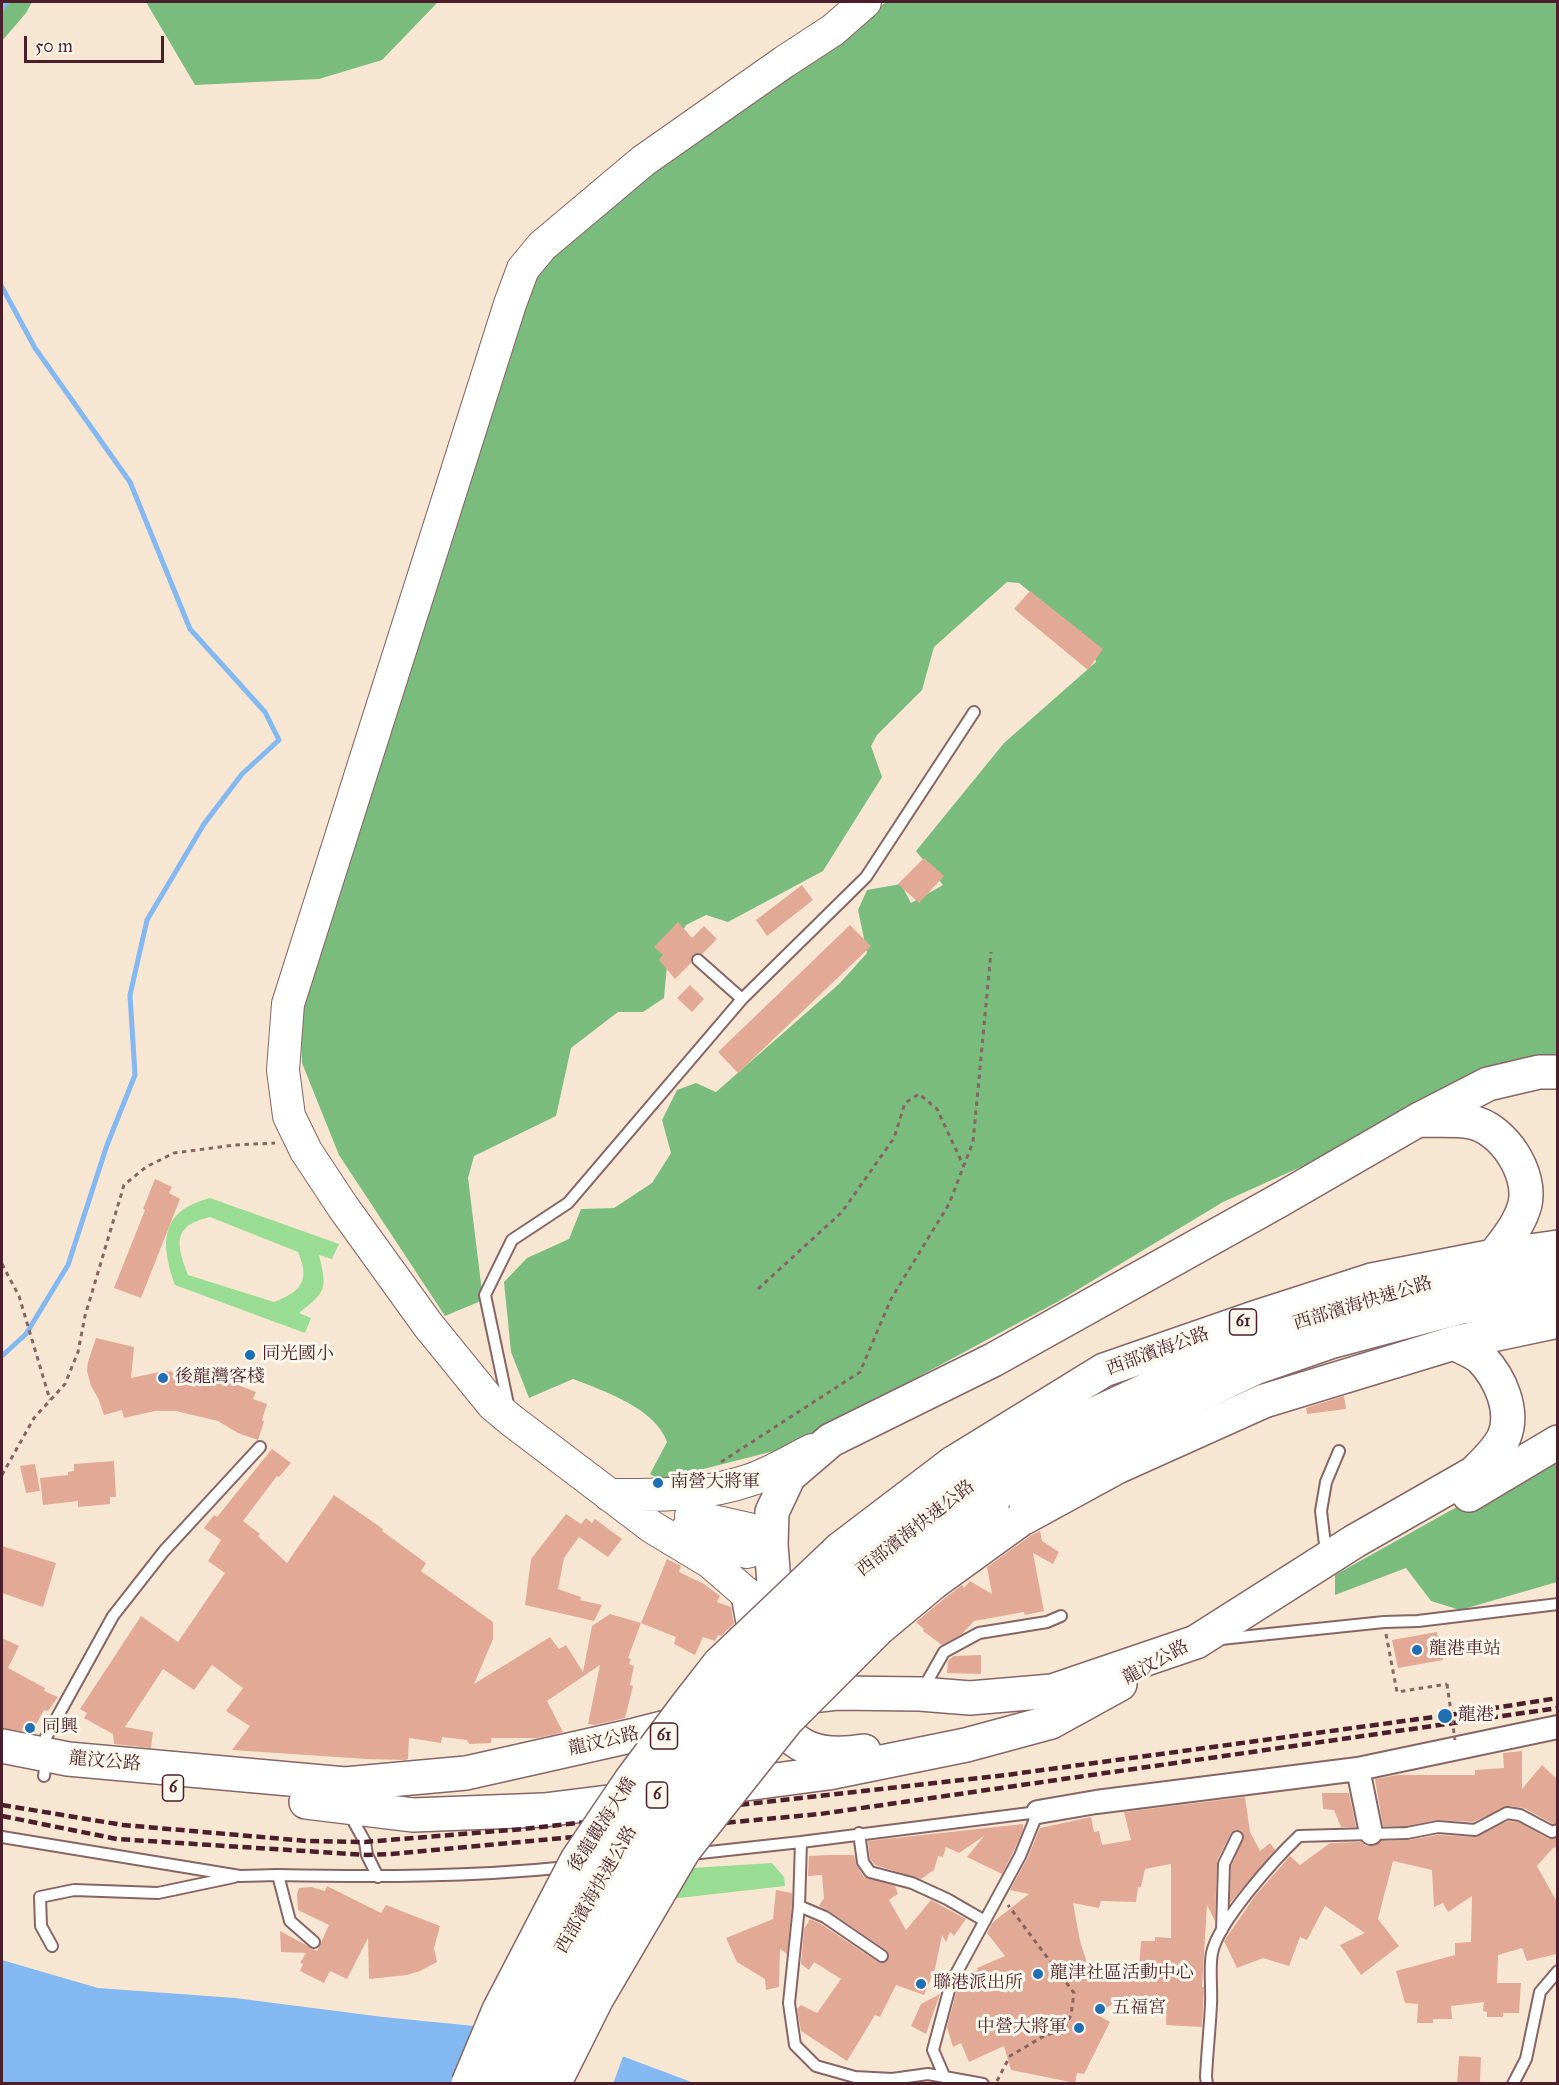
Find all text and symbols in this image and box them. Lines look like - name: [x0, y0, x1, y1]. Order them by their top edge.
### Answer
- scale bar: [27, 24, 166, 62]
- text: 50 m: [35, 35, 73, 57]
- street label: 西部濱海快速公路: [1291, 1273, 1435, 1335]
- road number: 61: [1230, 1309, 1256, 1335]
- street label: 西部濱海公路: [1104, 1323, 1212, 1381]
- place label: 同光國小: [262, 1344, 334, 1366]
- marker: 同光國小: [243, 1348, 257, 1362]
- place label: 後龍灣客棧: [175, 1367, 265, 1389]
- marker: 後龍灣客棧: [156, 1371, 170, 1385]
- place label: 南營大將軍: [670, 1472, 760, 1494]
- marker: 南營大將軍: [651, 1476, 665, 1490]
- street label: 西部濱海快速公路: [853, 1476, 979, 1582]
- street label: 龍汶公路: [1119, 1636, 1193, 1690]
- place label: 龍港車站: [1429, 1639, 1501, 1661]
- marker: 龍港車站: [1410, 1643, 1424, 1657]
- place label: 龍港: [1458, 1705, 1494, 1727]
- marker: 龍港: [1436, 1707, 1454, 1725]
- place label: 同興: [42, 1717, 78, 1739]
- marker: 同興: [23, 1721, 37, 1735]
- street label: 龍汶公路: [566, 1723, 642, 1761]
- road number: 61: [650, 1723, 678, 1749]
- street label: 龍汶公路: [68, 1748, 142, 1776]
- street label: 後龍觀海大橋: [565, 1774, 641, 1876]
- road number: 6: [162, 1775, 184, 1801]
- road number: 6: [646, 1782, 668, 1808]
- street label: 西部濱海快速公路: [552, 1822, 642, 1958]
- place label: 龍津社區活動中心: [1050, 1963, 1194, 1985]
- marker: 龍津社區活動中心: [1031, 1967, 1045, 1981]
- place label: 聯港派出所: [933, 1973, 1023, 1995]
- marker: 聯港派出所: [914, 1977, 928, 1991]
- place label: 五福宮: [1112, 1998, 1166, 2020]
- marker: 五福宮: [1093, 2002, 1107, 2016]
- place label: 中營大將軍: [977, 2017, 1067, 2039]
- marker: 中營大將軍: [1072, 2021, 1086, 2035]

